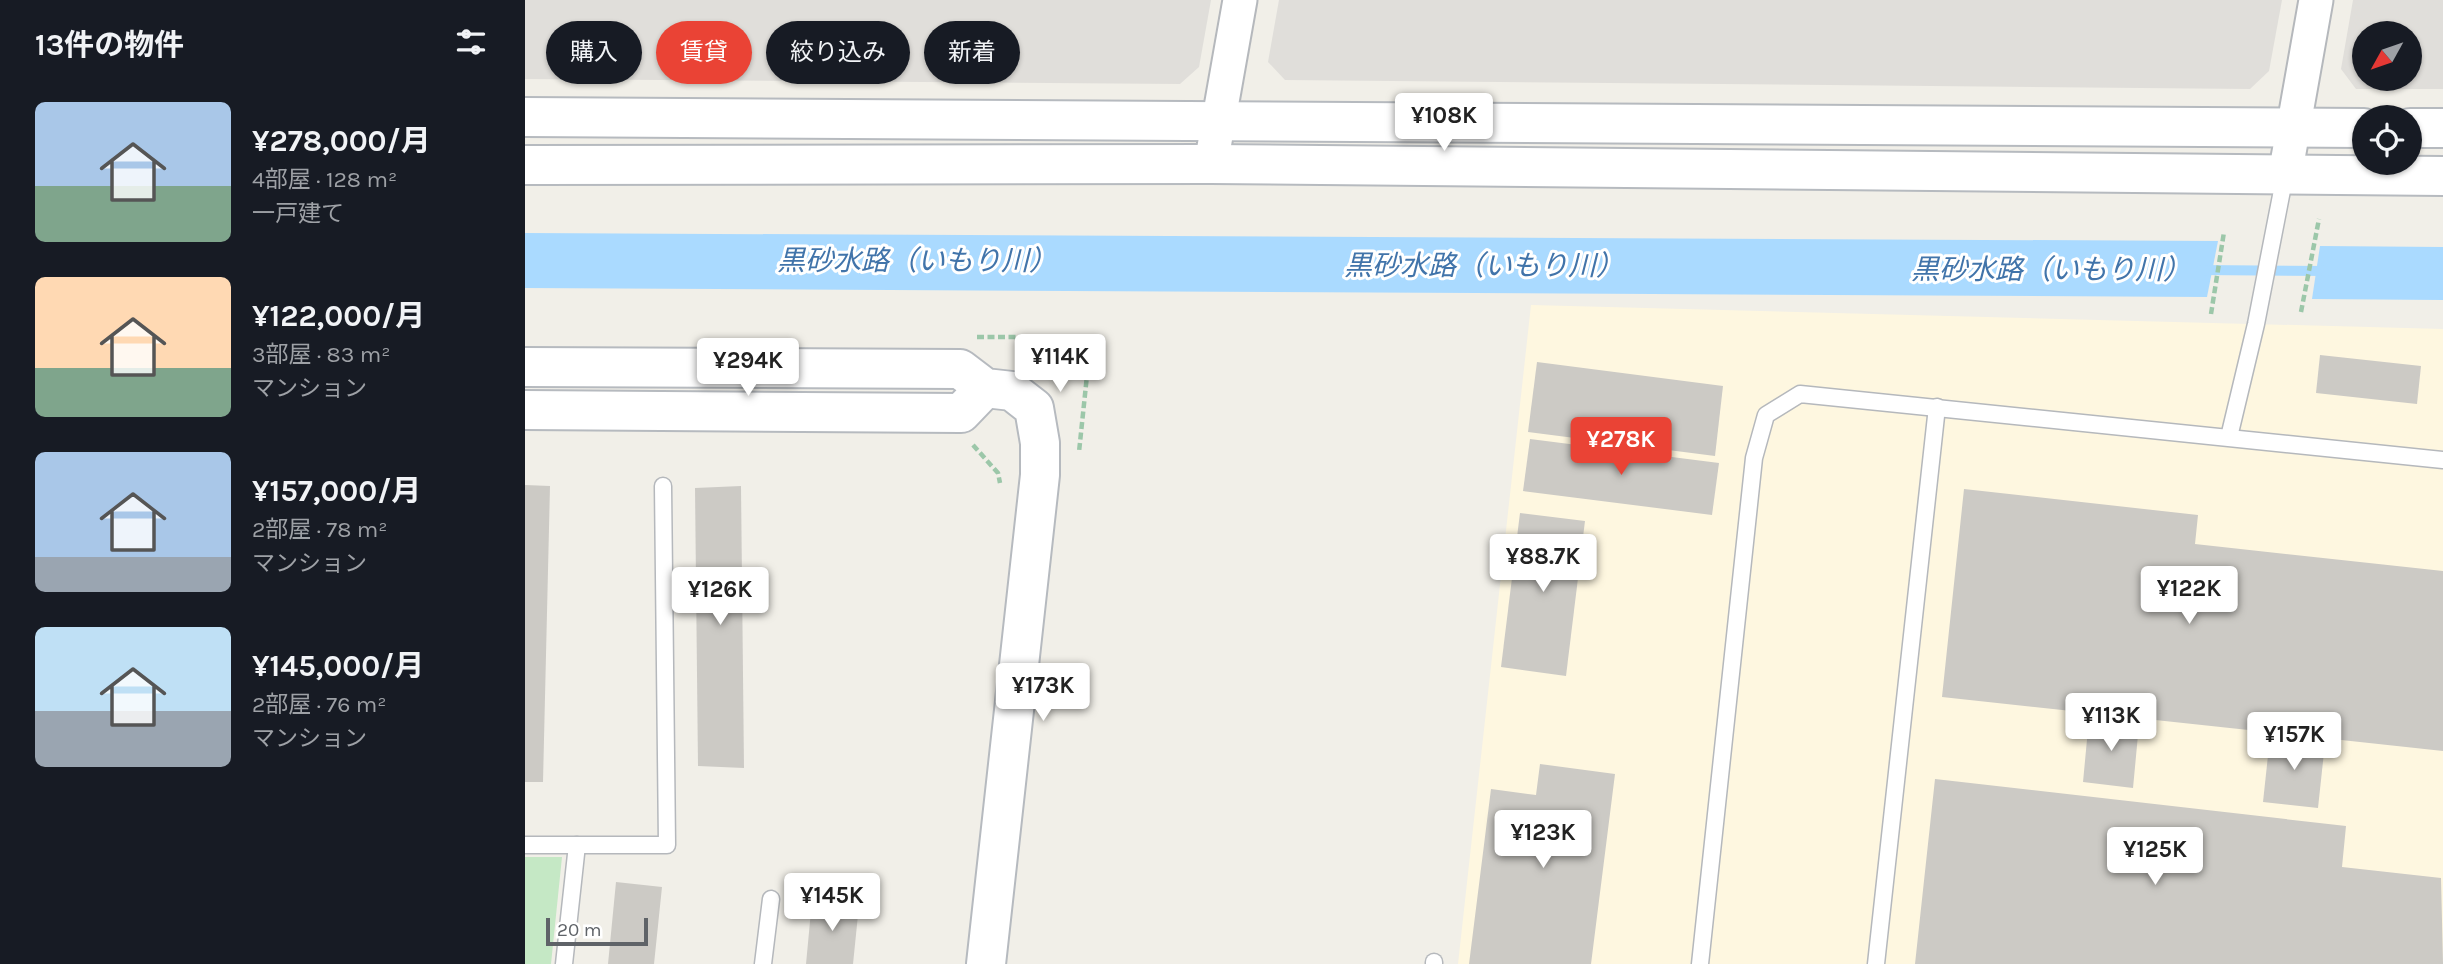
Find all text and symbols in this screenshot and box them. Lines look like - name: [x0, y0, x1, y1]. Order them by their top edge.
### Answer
- chip: 購入: [546, 21, 642, 84]
- chip: 賃貸: [656, 21, 752, 84]
- chip: 絞り込み: [766, 21, 910, 84]
- chip: 新着: [924, 21, 1020, 84]
- north arrow: [2352, 21, 2422, 91]
- map controls: [2352, 21, 2422, 175]
- icon: filters: [452, 23, 490, 61]
- text: 13件の物件: [35, 27, 184, 63]
- pin: ¥108K: [1395, 94, 1493, 153]
- text: ¥108K: [1411, 102, 1477, 129]
- button: locate: [2352, 105, 2422, 175]
- text: ¥278,000/月: [252, 123, 431, 159]
- icon: home: [91, 130, 175, 214]
- text: 4部屋 · 128 m²: [252, 166, 397, 193]
- text: 一戸建て: [252, 200, 344, 227]
- water label: 黒砂水路（いもり川）: [777, 244, 1057, 277]
- water label: 黒砂水路（いもり川）: [1344, 249, 1624, 282]
- water label: 黒砂水路（いもり川）: [1911, 253, 2191, 286]
- text: ¥122,000/月: [252, 298, 425, 334]
- icon: home: [91, 305, 175, 389]
- pin: ¥114K: [1011, 334, 1109, 394]
- pin: ¥294K: [699, 338, 797, 398]
- text: 3部屋 · 83 m²: [252, 341, 391, 368]
- text: ¥114K: [1031, 343, 1089, 370]
- text: ¥294K: [713, 347, 783, 374]
- text: マンション: [252, 375, 367, 402]
- pin: ¥278K: [1572, 418, 1670, 477]
- text: ¥278K: [1587, 426, 1655, 453]
- text: ¥157,000/月: [252, 473, 421, 509]
- icon: home: [91, 480, 175, 564]
- text: 2部屋 · 78 m²: [252, 516, 388, 543]
- pin: ¥88.7K: [1486, 534, 1600, 594]
- text: ¥88.7K: [1506, 543, 1580, 570]
- text: マンション: [252, 550, 367, 577]
- pin: ¥122K: [2140, 566, 2238, 626]
- pin: ¥126K: [671, 568, 769, 627]
- text: ¥122K: [2157, 575, 2221, 602]
- text: ¥126K: [688, 576, 752, 603]
- text: ¥145,000/月: [252, 648, 424, 684]
- icon: home: [91, 655, 175, 739]
- pin: ¥173K: [994, 664, 1092, 723]
- text: ¥173K: [1012, 672, 1074, 699]
- text: 2部屋 · 76 m²: [252, 691, 387, 718]
- pin: ¥113K: [2062, 694, 2160, 753]
- text: ¥113K: [2081, 702, 2141, 729]
- pin: ¥157K: [2245, 712, 2343, 772]
- text: ¥157K: [2263, 721, 2325, 748]
- text: マンション: [252, 725, 367, 752]
- pin: ¥123K: [1494, 810, 1592, 870]
- text: ¥123K: [1511, 819, 1575, 846]
- pin: ¥125K: [2106, 828, 2204, 887]
- text: ¥125K: [2123, 836, 2187, 863]
- pin: ¥145K: [783, 874, 881, 933]
- text: ¥145K: [800, 882, 864, 909]
- scale bar: [546, 915, 647, 947]
- text: 20 m: [557, 919, 602, 941]

